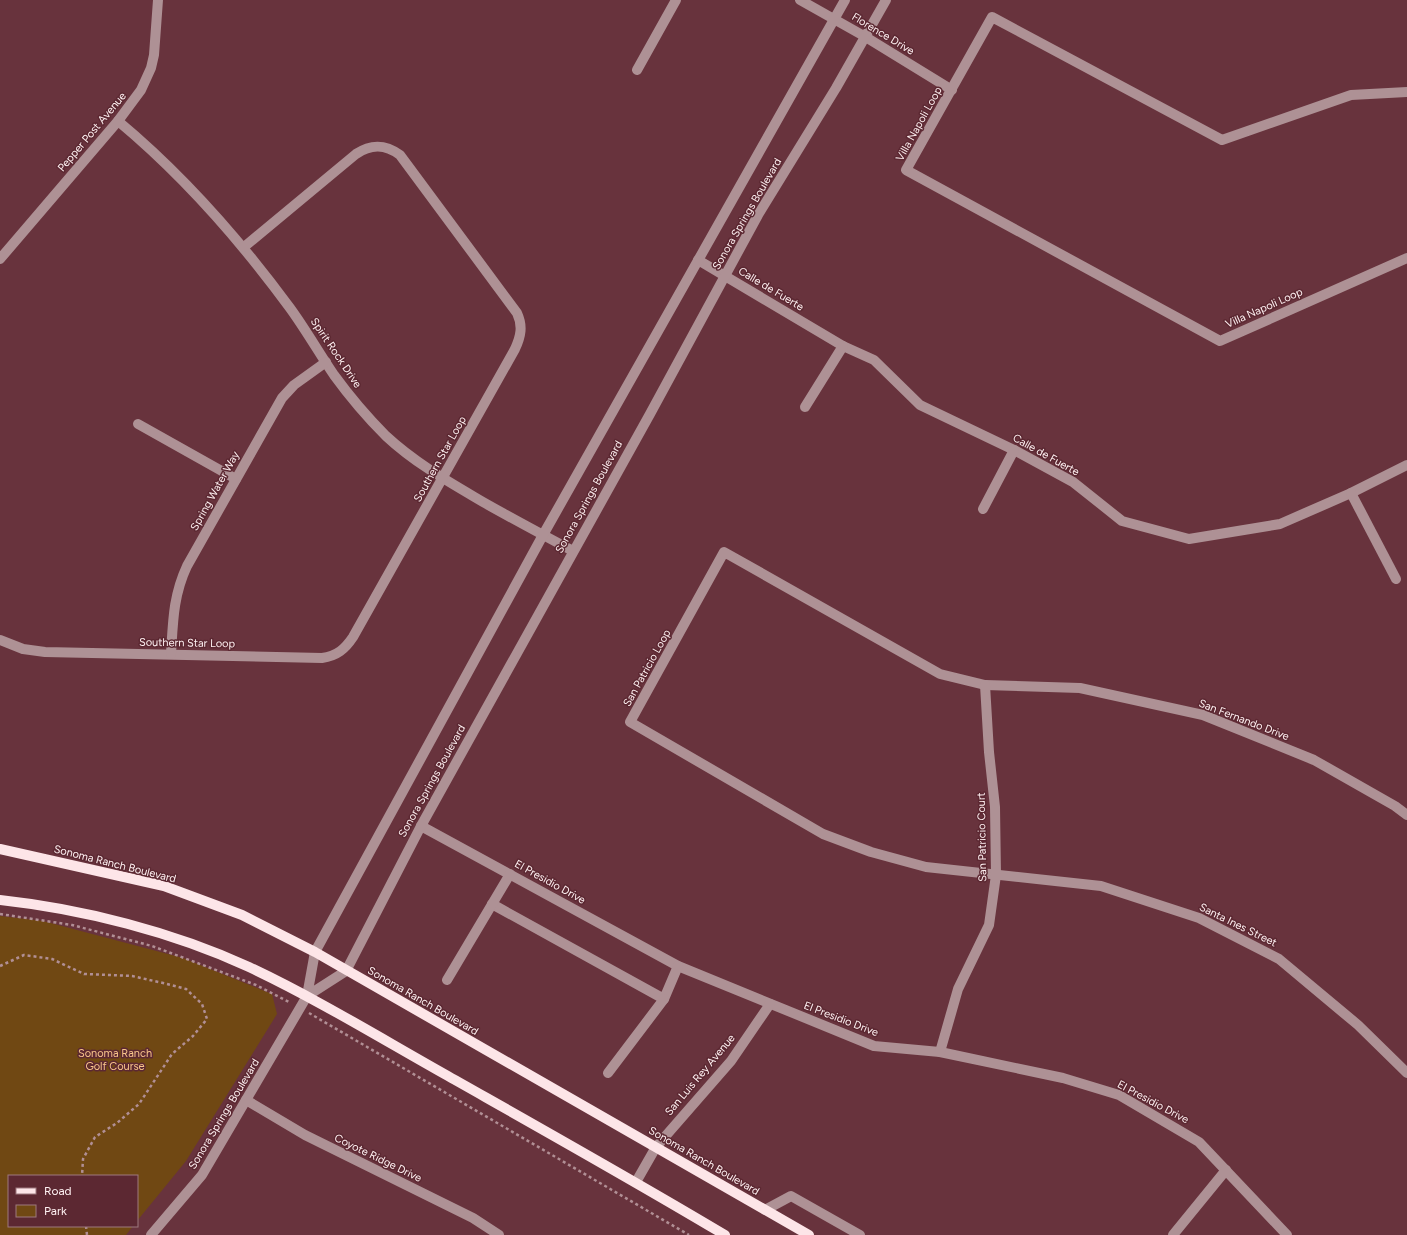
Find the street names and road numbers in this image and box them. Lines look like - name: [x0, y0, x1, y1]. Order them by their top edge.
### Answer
- street label: Florence Drive: [849, 10, 917, 58]
- street label: Villa Napoli Loop: [893, 84, 945, 163]
- street label: Pepper Post Avenue: [55, 90, 129, 174]
- street label: Sonora Springs Boulevard: [710, 156, 784, 272]
- street label: Calle de Fuerte: [736, 264, 806, 314]
- street label: Villa Napoli Loop: [1223, 285, 1305, 331]
- street label: Spirit Rock Drive: [308, 316, 364, 390]
- street label: Southern Star Loop: [411, 413, 469, 504]
- street label: Calle de Fuerte: [1010, 431, 1082, 479]
- street label: Sonora Springs Boulevard: [553, 439, 625, 555]
- street label: Spring Water Way: [188, 449, 242, 533]
- street label: San Patricio Loop: [620, 627, 674, 709]
- street label: Southern Star Loop: [139, 636, 236, 650]
- street label: San Fernando Drive: [1197, 697, 1291, 743]
- street label: Sonora Springs Boulevard: [396, 723, 468, 839]
- street label: San Patricio Court: [975, 792, 989, 882]
- street label: Sonoma Ranch Boulevard: [52, 842, 178, 886]
- street label: El Presidio Drive: [512, 857, 588, 907]
- street label: Santa Ines Street: [1197, 901, 1279, 949]
- street label: Sonoma Ranch Boulevard: [365, 964, 481, 1038]
- street label: El Presidio Drive: [802, 999, 880, 1039]
- street label: San Luis Rey Avenue: [662, 1032, 738, 1118]
- street label: Sonora Springs Boulevard: [186, 1056, 262, 1172]
- street label: El Presidio Drive: [1115, 1078, 1191, 1126]
- street label: Sonoma Ranch Boulevard: [646, 1124, 762, 1198]
- street label: Coyote Ridge Drive: [332, 1131, 424, 1185]

